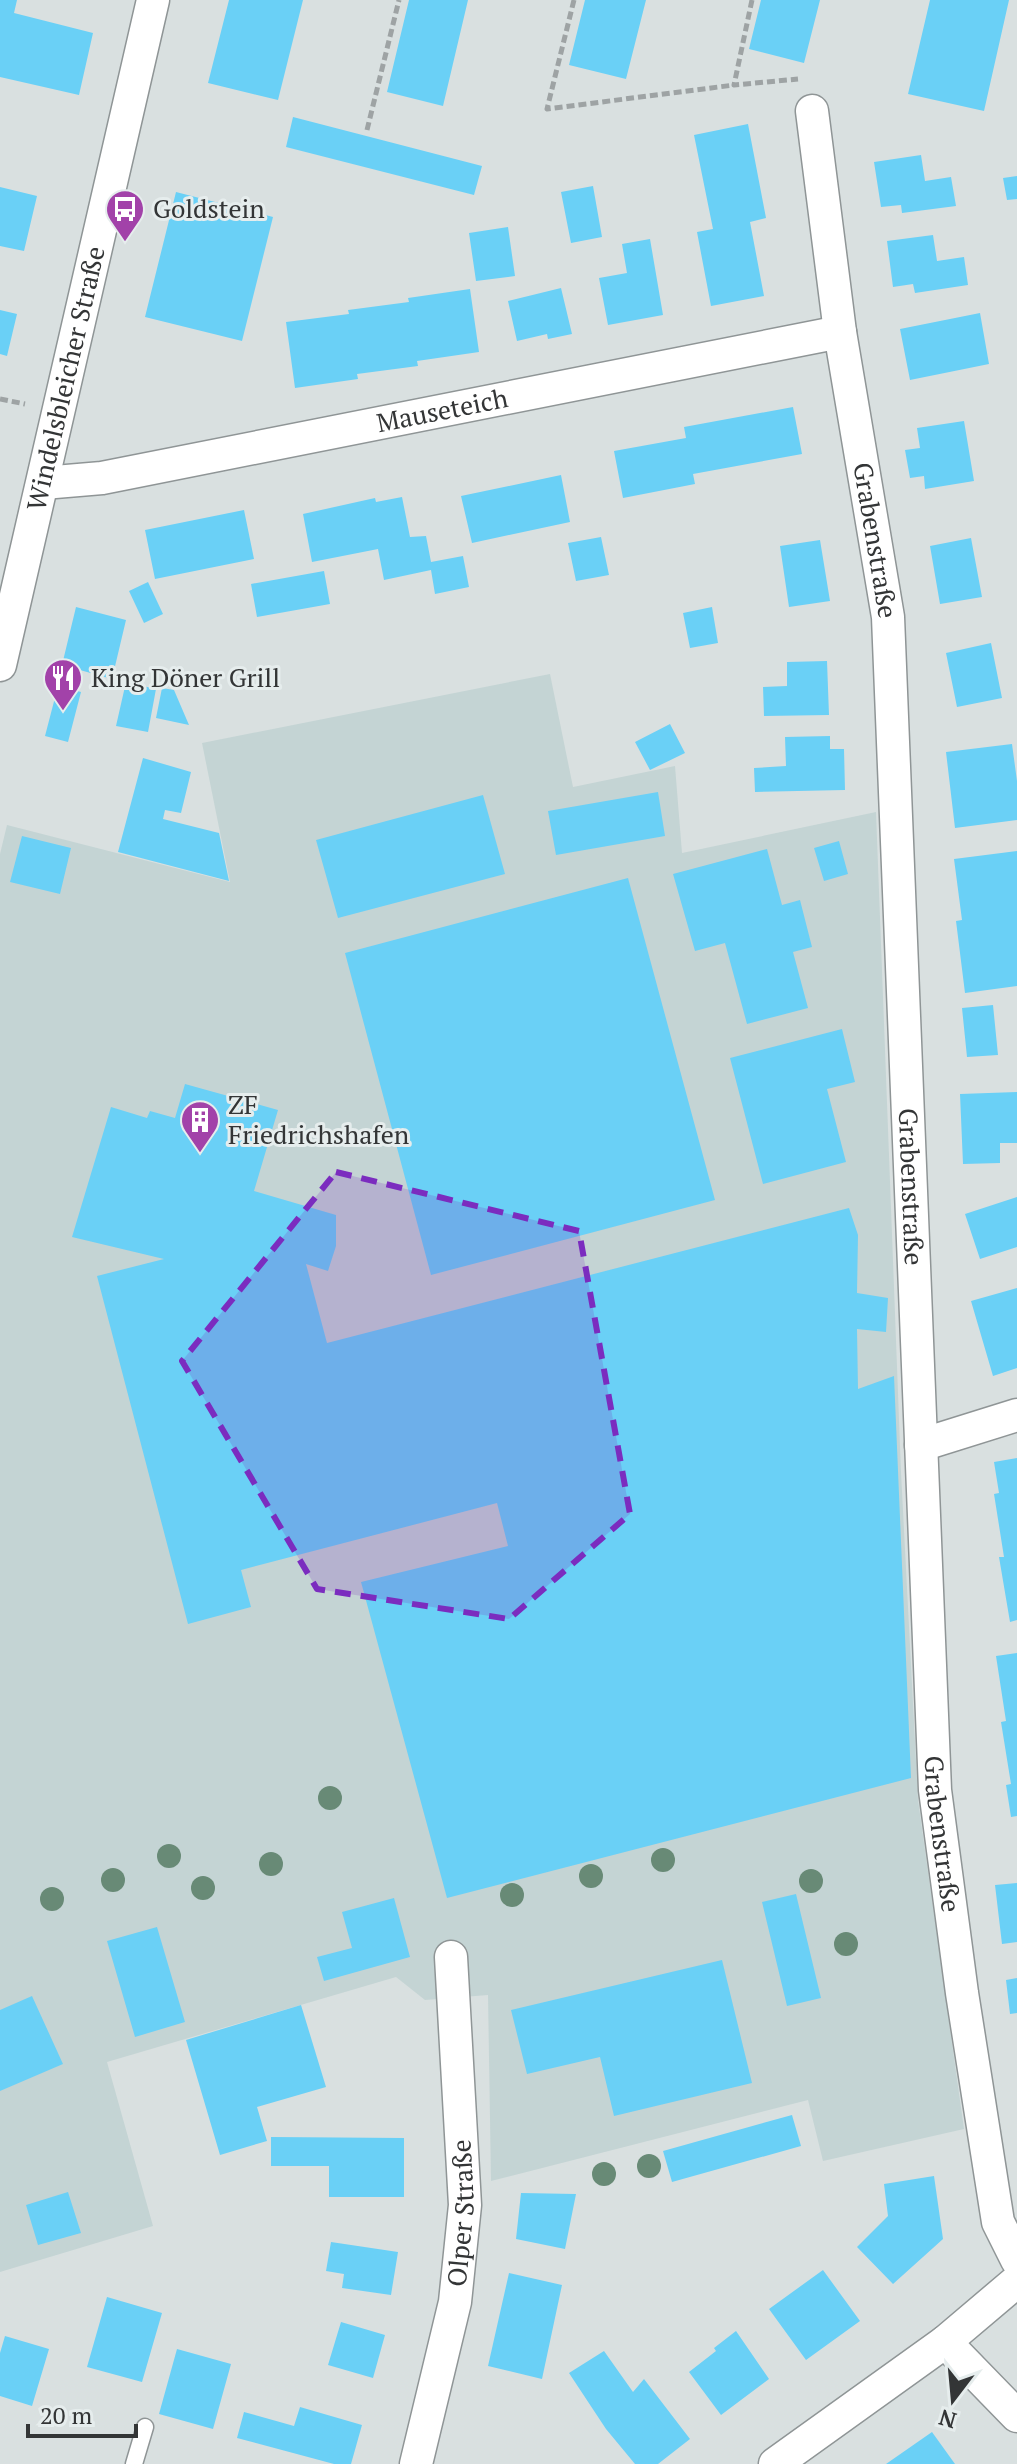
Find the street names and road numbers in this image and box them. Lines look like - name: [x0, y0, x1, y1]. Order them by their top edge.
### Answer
- street label: Windelsbleicher Straße: [18, 243, 112, 514]
- street label: Mauseteich: [374, 380, 510, 439]
- street label: Grabenstraße: [846, 460, 906, 621]
- street label: Grabenstraße: [892, 1107, 932, 1266]
- street label: Grabenstraße: [918, 1755, 969, 1914]
- street label: Olper Straße: [439, 2139, 481, 2288]

